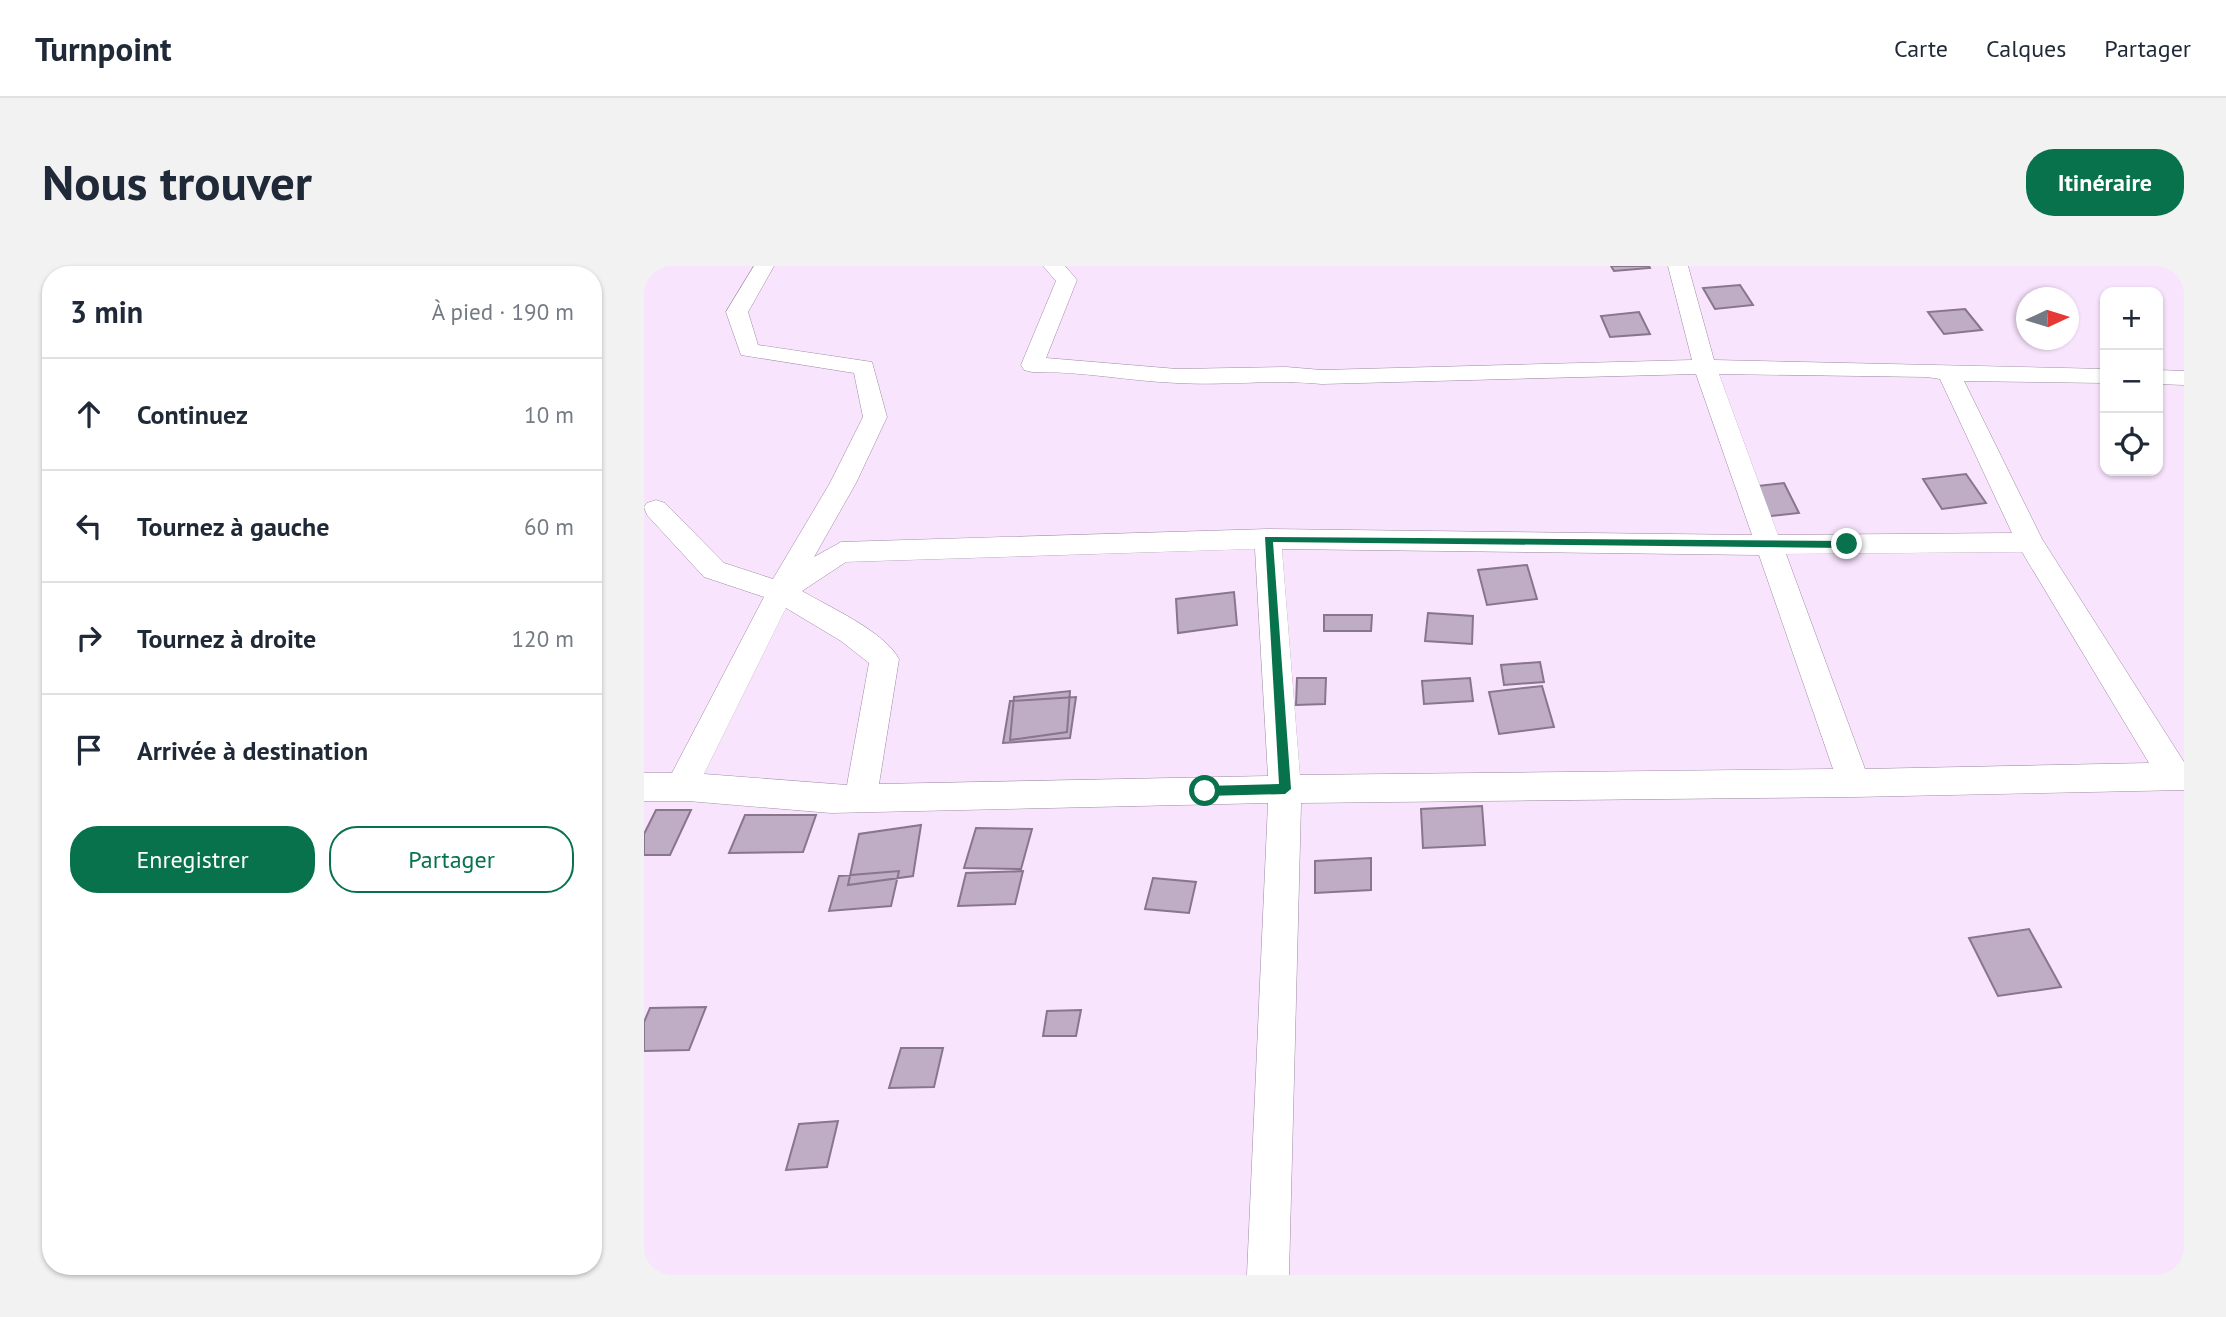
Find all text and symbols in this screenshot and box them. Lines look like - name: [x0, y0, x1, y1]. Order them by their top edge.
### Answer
- text: Turnpoint: [35, 27, 172, 70]
- text: Carte: [1894, 33, 1948, 64]
- text: Calques: [1986, 33, 2066, 64]
- text: Partager: [2104, 33, 2191, 64]
- button: Itinéraire: [2026, 149, 2184, 216]
- text: Nous trouver: [42, 150, 312, 214]
- north arrow: [2016, 287, 2079, 350]
- map controls: [2100, 287, 2163, 476]
- button: +: [2100, 287, 2163, 350]
- text: 3 min: [70, 292, 143, 331]
- text: À pied · 190 m: [432, 297, 574, 326]
- button: −: [2100, 350, 2163, 413]
- icon: ahead: [70, 395, 108, 433]
- text: Continuez: [137, 398, 248, 431]
- text: 10 m: [524, 400, 574, 429]
- button: locate: [2100, 413, 2163, 476]
- icon: left: [70, 507, 108, 545]
- text: Tournez à gauche: [137, 510, 329, 543]
- text: 60 m: [524, 512, 574, 541]
- route end: [1831, 528, 1862, 559]
- icon: right: [70, 619, 108, 657]
- text: Tournez à droite: [137, 622, 316, 655]
- text: 120 m: [512, 624, 574, 653]
- icon: arrive: [70, 731, 108, 769]
- text: Arrivée à destination: [137, 734, 368, 767]
- route start: [1189, 775, 1220, 806]
- button: Enregistrer: [70, 826, 315, 893]
- button: Partager: [329, 826, 574, 893]

